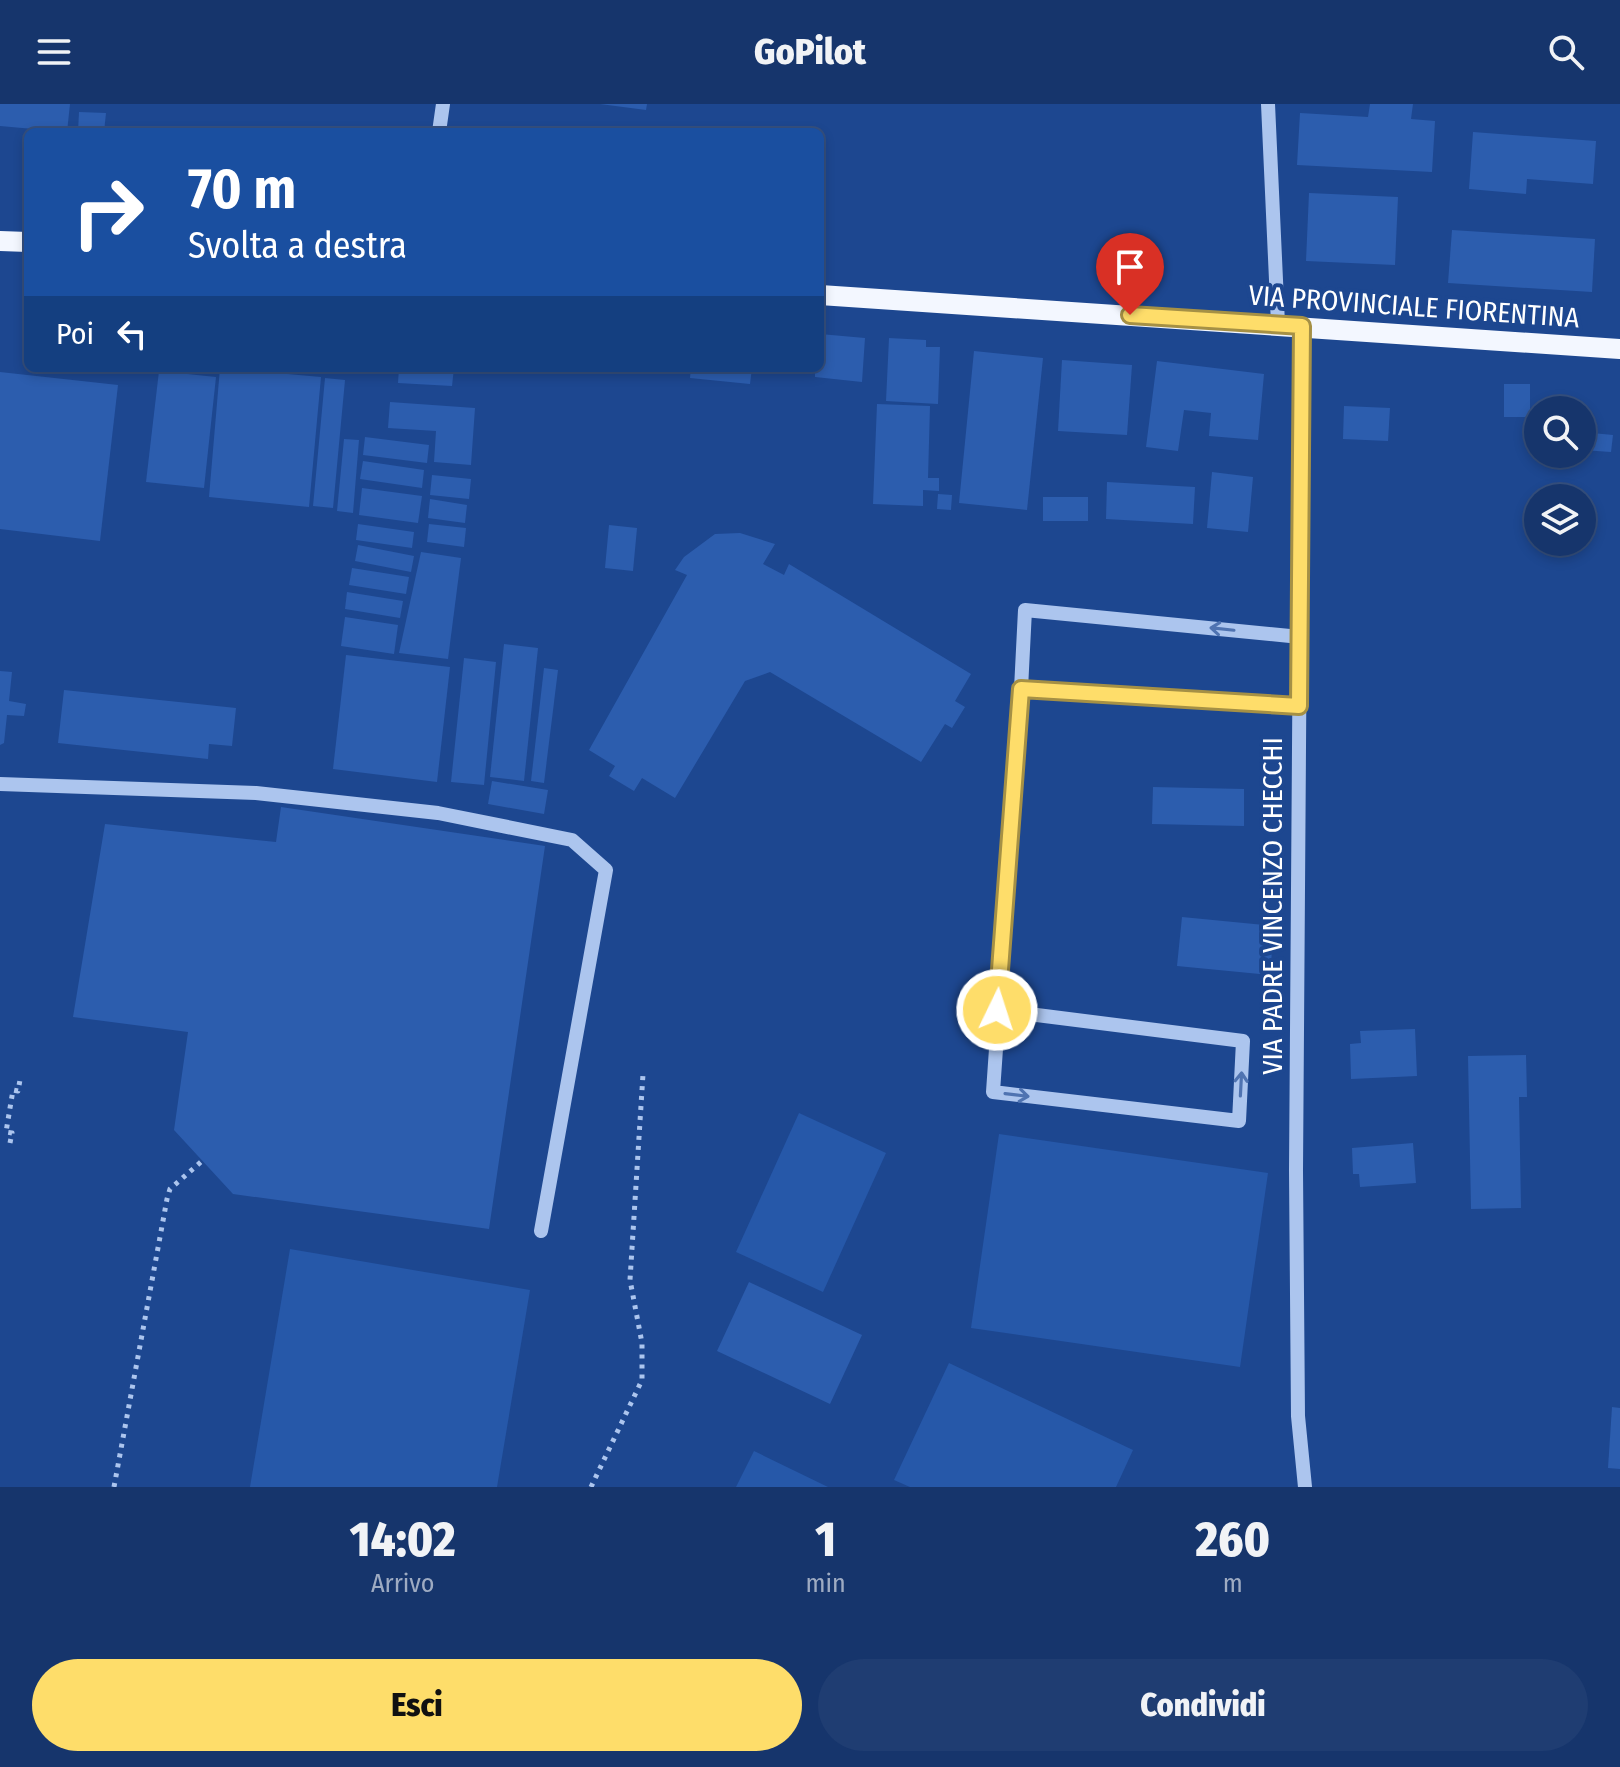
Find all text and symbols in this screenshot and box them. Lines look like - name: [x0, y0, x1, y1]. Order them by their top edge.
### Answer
- icon: menu: [32, 30, 76, 74]
- text: GoPilot: [754, 30, 866, 74]
- icon: search: [1544, 30, 1588, 74]
- text: 70 m: [188, 156, 296, 223]
- icon: right: [56, 160, 160, 264]
- text: Svolta a destra: [188, 224, 407, 268]
- pin: [1096, 233, 1164, 315]
- icon: arrive: [1108, 245, 1152, 289]
- street label: VIA PROVINCIALE FIORENTINA: [1247, 278, 1581, 335]
- icon: left: [110, 312, 154, 356]
- text: Poi: [56, 316, 94, 352]
- map controls: [1524, 396, 1596, 556]
- button: search: [1524, 396, 1596, 468]
- button: layers: [1524, 484, 1596, 556]
- one-way arrow: [1209, 622, 1236, 637]
- street label: VIA PADRE VINCENZO CHECCHI: [1256, 737, 1289, 1075]
- position arrow: [955, 968, 1039, 1052]
- one-way arrow: [1233, 1071, 1248, 1098]
- one-way arrow: [1004, 1088, 1029, 1103]
- text: 14:02: [350, 1511, 456, 1569]
- text: 1: [815, 1511, 836, 1569]
- text: 260: [1195, 1511, 1270, 1569]
- text: Arrivo: [371, 1568, 434, 1599]
- text: min: [805, 1568, 846, 1599]
- text: m: [1223, 1568, 1243, 1599]
- button: Esci: [32, 1659, 802, 1751]
- button: Condividi: [818, 1659, 1588, 1751]

